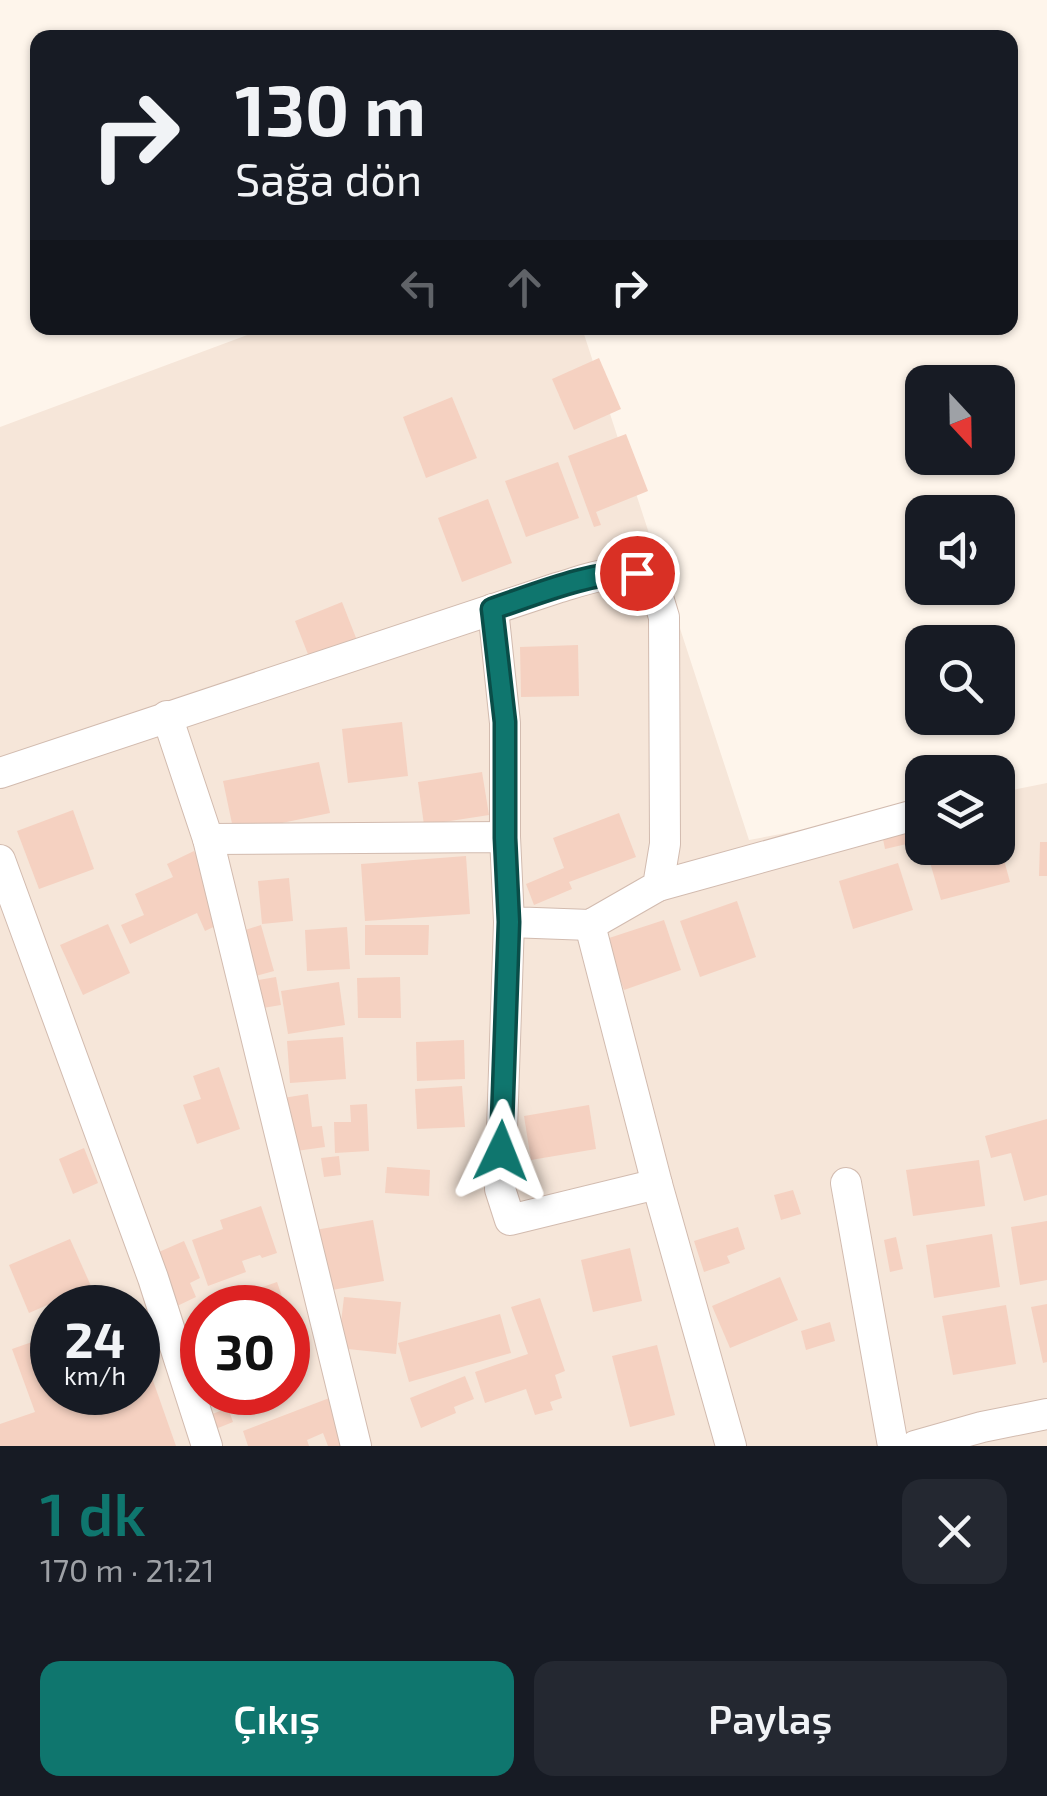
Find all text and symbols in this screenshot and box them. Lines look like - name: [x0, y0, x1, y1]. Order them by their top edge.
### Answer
- text: 130 m: [235, 66, 426, 150]
- icon: right: [70, 70, 200, 200]
- text: Sağa dön: [235, 151, 422, 205]
- icon: left: [392, 260, 447, 315]
- icon: ahead: [497, 260, 552, 315]
- icon: right: [602, 260, 657, 315]
- north arrow: [905, 365, 1015, 475]
- map controls: [905, 365, 1015, 865]
- button: sound: [905, 495, 1015, 605]
- pin: [595, 531, 680, 616]
- icon: arrive: [610, 546, 665, 601]
- button: search: [905, 625, 1015, 735]
- button: layers: [905, 755, 1015, 865]
- position arrow: [449, 1099, 553, 1203]
- speed limit sign: 30: [180, 1285, 310, 1415]
- text: 24: [65, 1308, 125, 1368]
- text: km/h: [64, 1360, 126, 1390]
- text: 1 dk: [40, 1476, 146, 1548]
- button: close: [902, 1479, 1007, 1584]
- text: 170 m · 21:21: [40, 1550, 214, 1588]
- button: Çıkış: [40, 1661, 514, 1776]
- button: Paylaş: [534, 1661, 1007, 1776]

